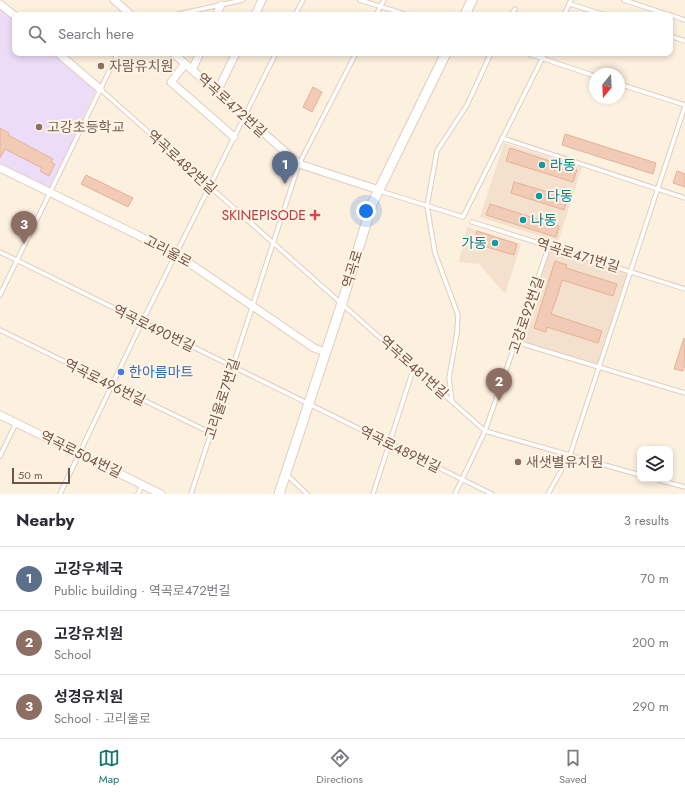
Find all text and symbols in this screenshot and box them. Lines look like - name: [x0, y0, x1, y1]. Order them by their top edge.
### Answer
- search box: [12, 12, 673, 56]
- icon: search: [26, 23, 48, 45]
- text: Search here: [58, 23, 134, 45]
- place label: 자람유치원: [109, 56, 173, 76]
- marker: 자람유치원: [96, 61, 106, 71]
- street label: 역곡로472번길: [193, 68, 271, 142]
- north arrow: [589, 68, 625, 104]
- place label: 고강초등학교: [47, 117, 124, 137]
- marker: 고강초등학교: [34, 122, 44, 132]
- street label: 역곡로482번길: [143, 125, 221, 199]
- pin: 1: [272, 151, 298, 184]
- place label: 라동: [550, 155, 576, 175]
- marker: 라동: [537, 160, 547, 170]
- place label: 다동: [547, 186, 573, 206]
- marker: 다동: [534, 191, 544, 201]
- your location: [356, 201, 376, 221]
- place label: SKINEPISODE: [221, 205, 306, 225]
- marker: SKINEPISODE: [309, 209, 321, 221]
- place label: 나동: [531, 210, 557, 230]
- pin: 3: [11, 211, 37, 244]
- marker: 나동: [518, 215, 528, 225]
- street label: 고리울로: [141, 230, 196, 272]
- place label: 가동: [461, 233, 487, 253]
- street label: 역곡로471번길: [534, 233, 622, 277]
- marker: 가동: [490, 238, 500, 248]
- street label: 역곡로: [337, 247, 367, 290]
- street label: 고강로92번길: [503, 274, 549, 356]
- street label: 역곡로490번길: [110, 299, 198, 357]
- street label: 역곡로481번길: [375, 331, 453, 403]
- street label: 역곡로496번길: [61, 354, 149, 410]
- street label: 고리울로7번길: [199, 356, 245, 442]
- place label: 한아름마트: [129, 362, 194, 382]
- marker: 한아름마트: [116, 367, 126, 377]
- pin: 2: [486, 368, 512, 401]
- street label: 역곡로489번길: [356, 421, 444, 477]
- street label: 역곡로504번길: [37, 426, 125, 482]
- map controls: [637, 446, 673, 482]
- button: layers: [637, 446, 673, 482]
- place label: 새샛별유치원: [526, 452, 603, 472]
- marker: 새샛별유치원: [513, 457, 523, 467]
- scale bar: [12, 466, 70, 485]
- text: 50 m: [18, 467, 43, 483]
- text: Nearby: [16, 508, 74, 532]
- text: 3 results: [624, 511, 669, 530]
- text: 고강우체국: [54, 558, 123, 580]
- text: 1: [26, 569, 32, 588]
- text: 70 m: [640, 569, 669, 588]
- text: Public building · 역곡로472번길: [54, 581, 231, 600]
- text: 고강유치원: [54, 623, 123, 645]
- text: 2: [25, 633, 33, 652]
- text: 200 m: [632, 633, 669, 652]
- text: School: [54, 645, 91, 664]
- text: 성경유치원: [54, 686, 123, 708]
- text: 3: [25, 697, 33, 716]
- text: 290 m: [632, 697, 669, 716]
- text: School · 고리울로: [54, 709, 151, 728]
- tab: Map: [98, 747, 120, 787]
- tab: Directions: [316, 747, 363, 787]
- tab: Saved: [559, 747, 587, 787]

